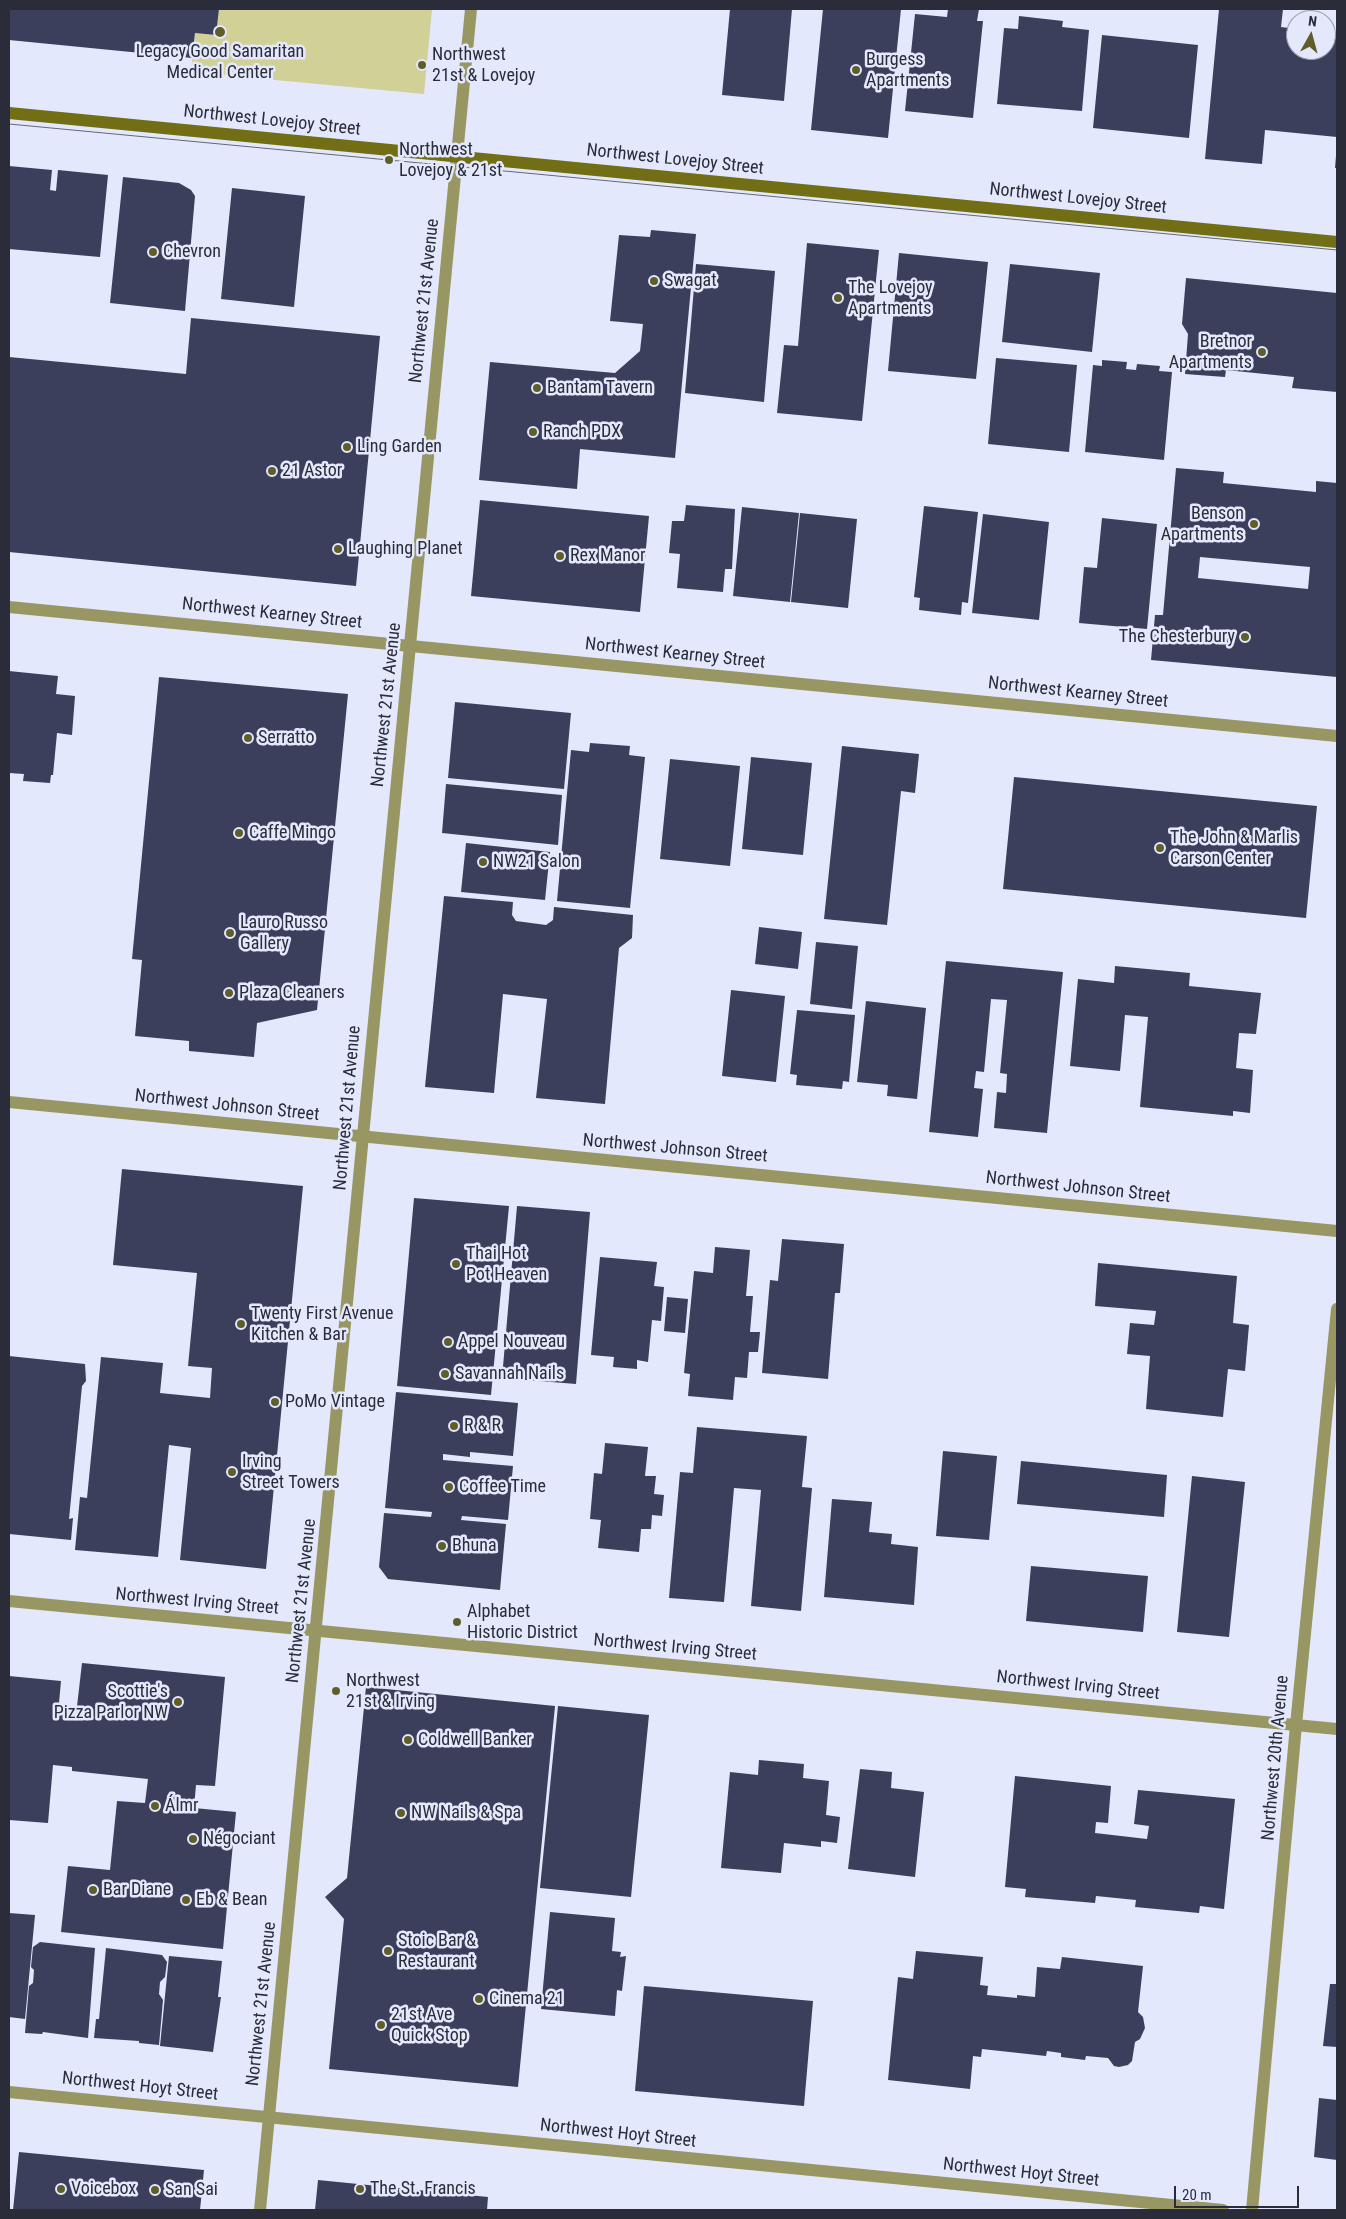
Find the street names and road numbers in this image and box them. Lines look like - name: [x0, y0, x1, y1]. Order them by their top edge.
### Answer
- street label: Northwest Lovejoy Street: [182, 101, 362, 141]
- street label: Northwest Lovejoy Street: [585, 140, 765, 180]
- street label: Northwest Lovejoy Street: [988, 179, 1168, 219]
- street label: Northwest 21st Avenue: [406, 218, 444, 384]
- street label: Northwest Kearney Street: [181, 594, 363, 634]
- street label: Northwest 21st Avenue: [368, 622, 406, 788]
- street label: Northwest Kearney Street: [584, 634, 766, 674]
- street label: Northwest Kearney Street: [987, 673, 1169, 713]
- street label: Northwest 21st Avenue: [330, 1025, 366, 1191]
- street label: Northwest Johnson Street: [134, 1086, 320, 1126]
- street label: Northwest Johnson Street: [582, 1130, 768, 1168]
- street label: Northwest Johnson Street: [985, 1168, 1171, 1208]
- street label: Northwest 21st Avenue: [283, 1518, 321, 1684]
- street label: Northwest Irving Street: [114, 1584, 280, 1620]
- street label: Northwest Irving Street: [592, 1630, 758, 1666]
- street label: Northwest Irving Street: [995, 1667, 1161, 1705]
- street label: Northwest 20th Avenue: [1258, 1675, 1294, 1841]
- street label: Northwest 21st Avenue: [243, 1921, 281, 2087]
- street label: Northwest Hoyt Street: [61, 2068, 219, 2106]
- street label: Northwest Hoyt Street: [539, 2115, 697, 2153]
- street label: Northwest Hoyt Street: [942, 2154, 1100, 2192]

